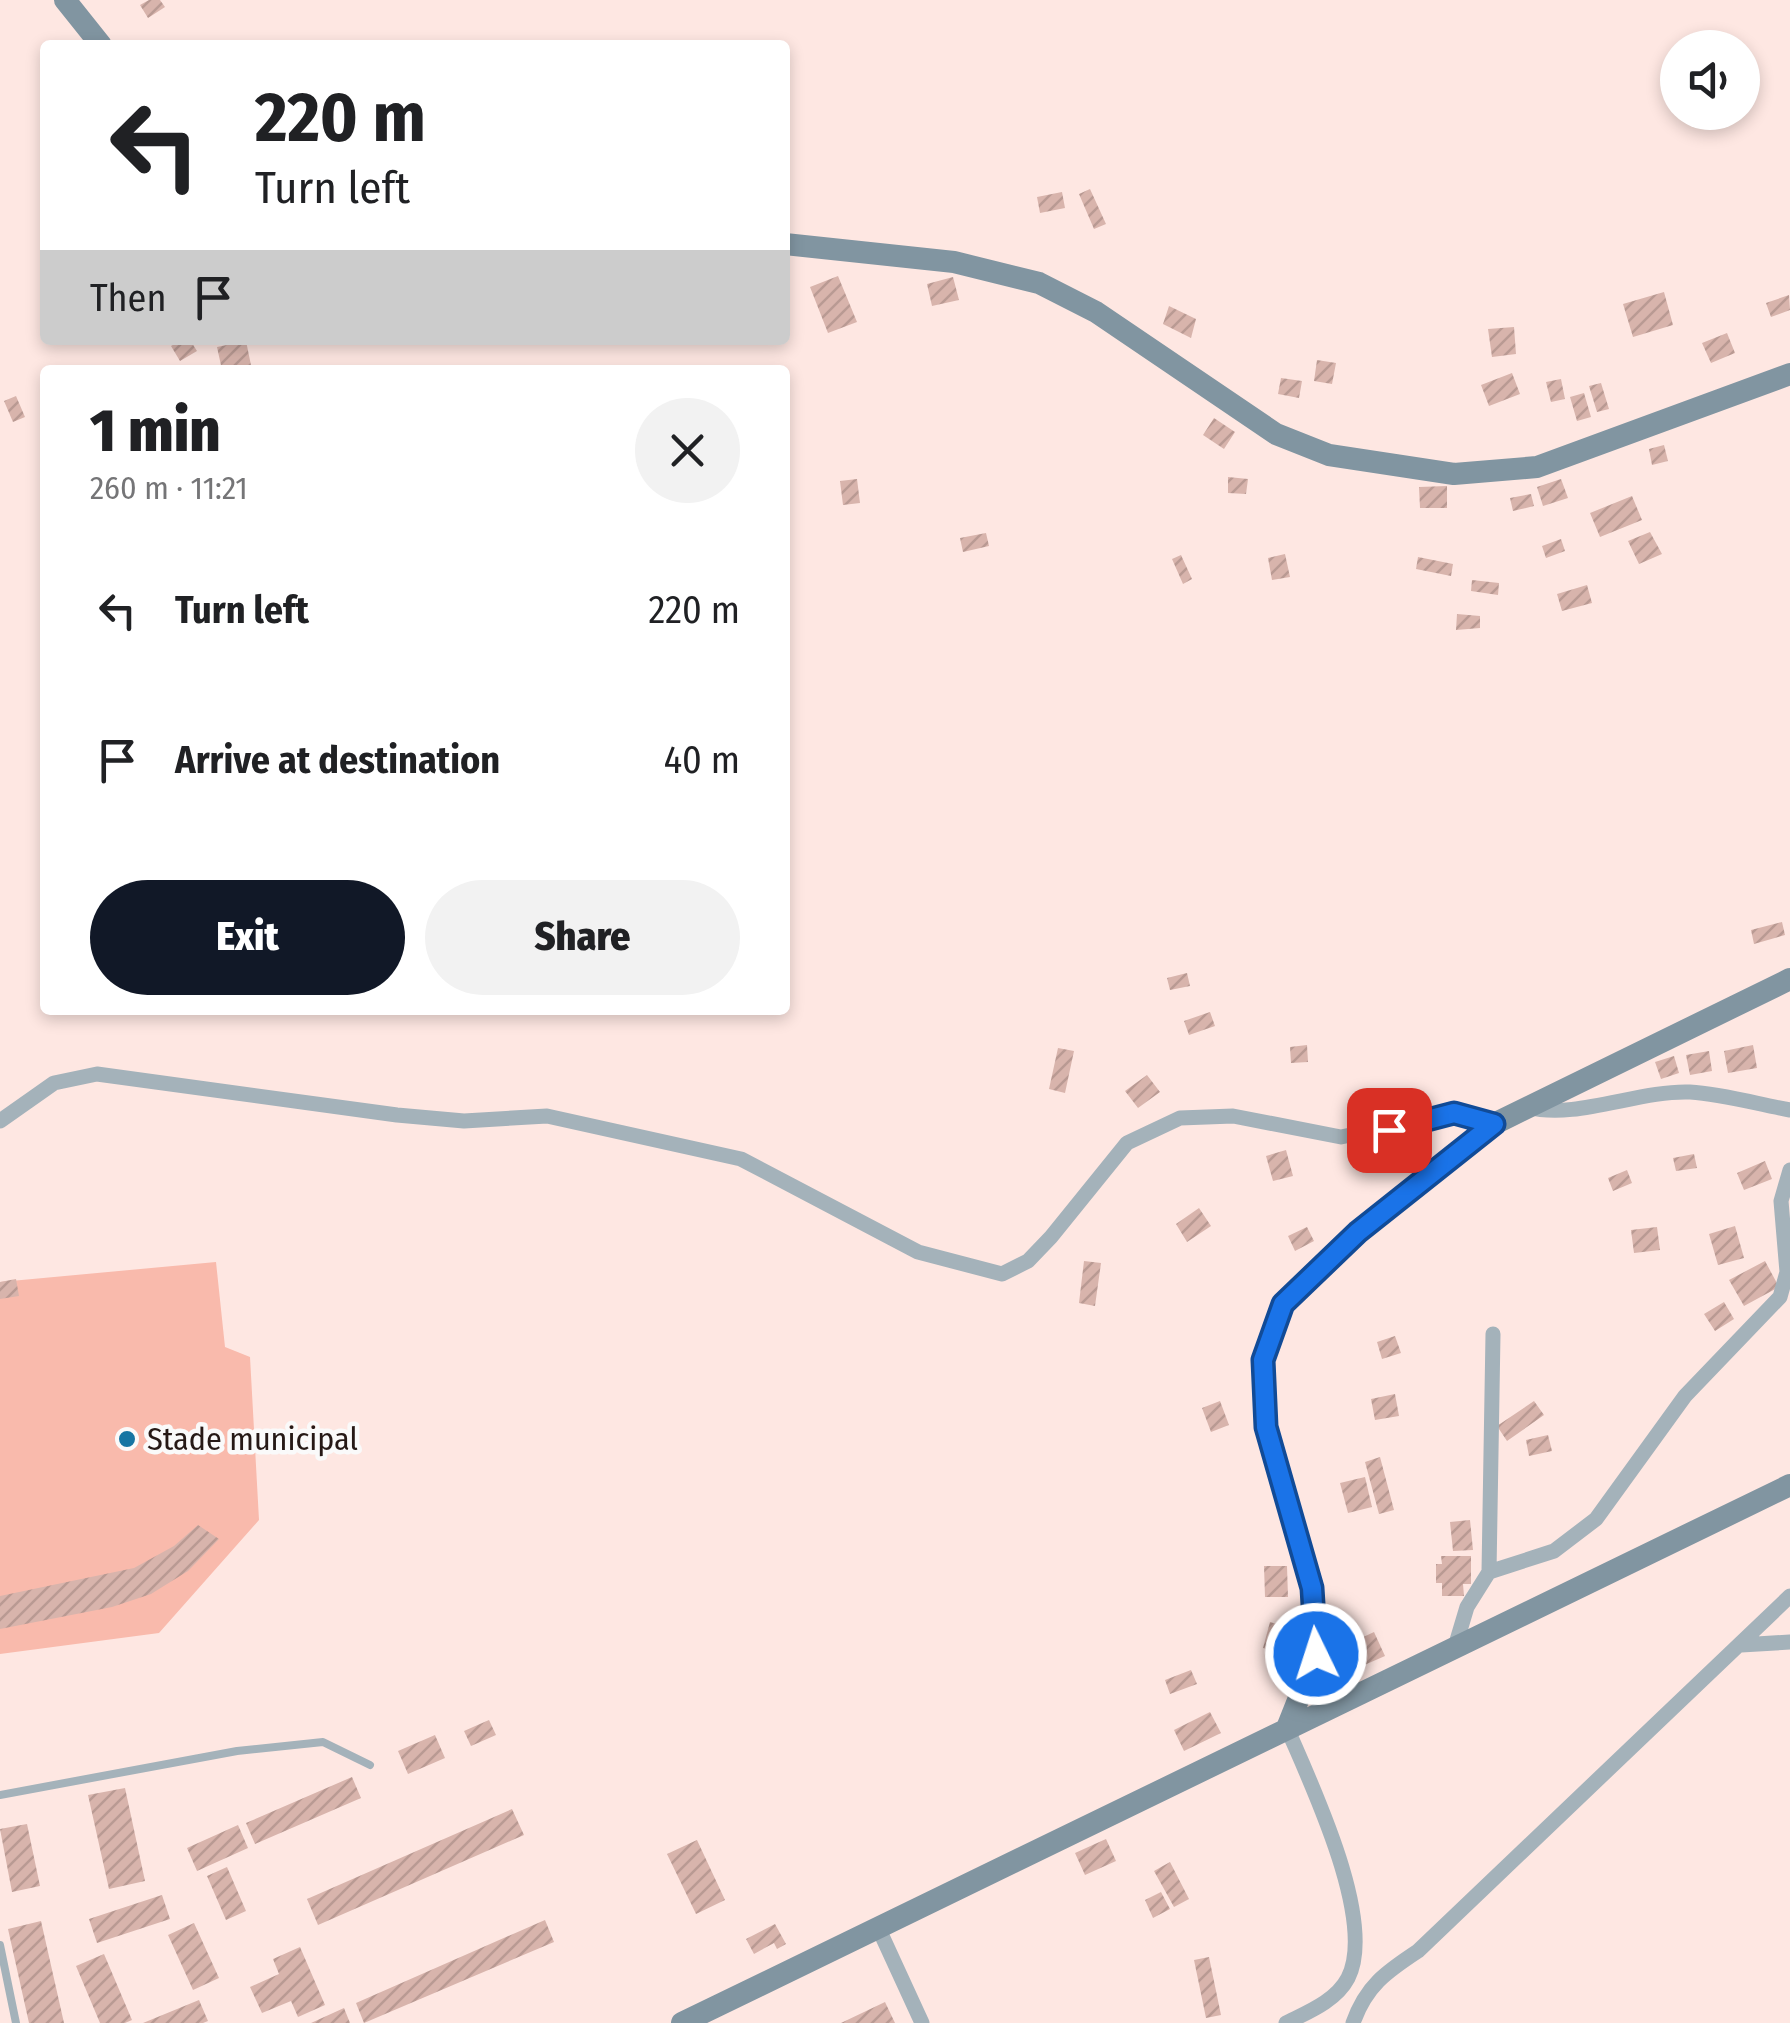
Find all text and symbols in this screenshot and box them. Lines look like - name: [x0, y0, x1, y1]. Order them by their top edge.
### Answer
- map controls: [1660, 30, 1760, 130]
- button: sound: [1660, 30, 1760, 130]
- text: 220 m: [255, 76, 426, 160]
- icon: left: [90, 80, 220, 210]
- text: Turn left: [255, 161, 410, 215]
- icon: arrive: [186, 270, 241, 325]
- text: Then: [90, 275, 166, 321]
- text: 1 min: [90, 395, 221, 467]
- button: close: [635, 398, 740, 503]
- text: 260 m · 11:21: [90, 469, 248, 507]
- icon: left: [90, 583, 145, 638]
- text: Turn left: [175, 587, 309, 633]
- text: 220 m: [649, 587, 740, 633]
- icon: arrive: [90, 733, 145, 788]
- text: Arrive at destination: [175, 737, 500, 783]
- text: 40 m: [664, 737, 740, 783]
- button: Exit: [90, 880, 405, 995]
- button: Share: [425, 880, 740, 995]
- pin: [1347, 1088, 1432, 1173]
- icon: arrive: [1362, 1103, 1417, 1158]
- place label: Stade municipal: [147, 1420, 358, 1458]
- marker: Stade municipal: [116, 1428, 138, 1450]
- position arrow: [1264, 1602, 1368, 1706]

